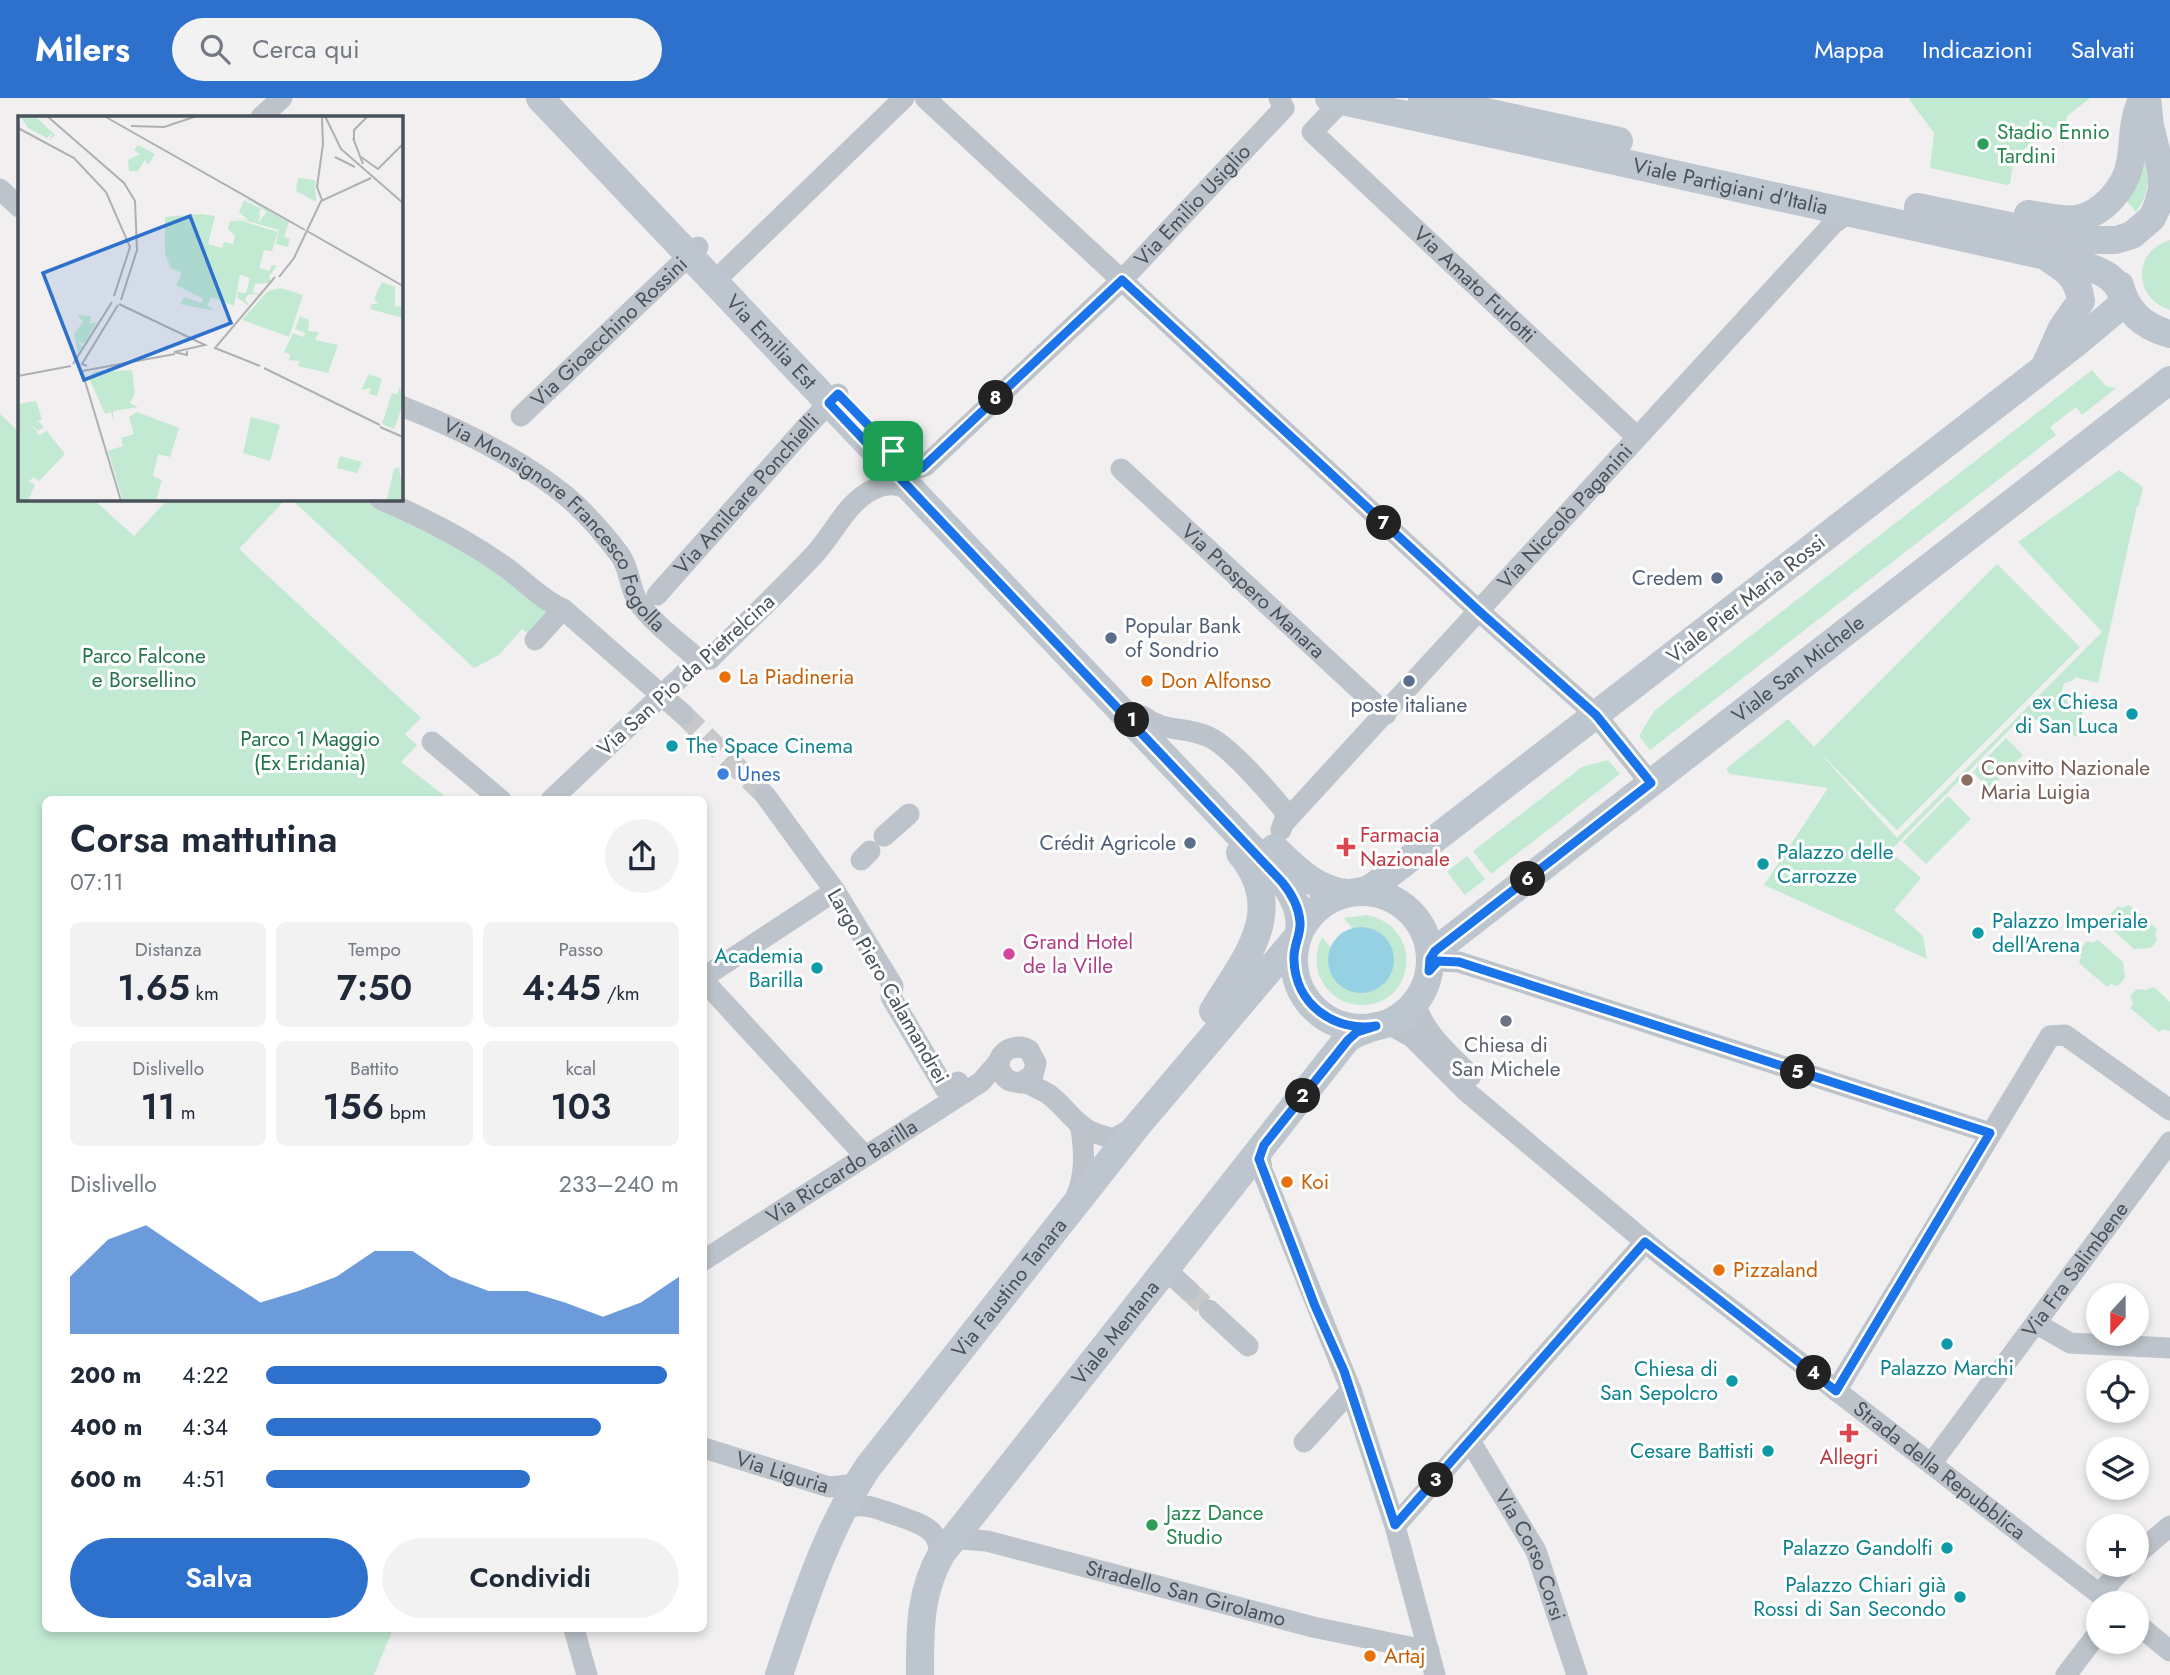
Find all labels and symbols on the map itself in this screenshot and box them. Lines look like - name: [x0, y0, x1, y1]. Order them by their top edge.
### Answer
- inset map: [18, 116, 402, 500]
- place label: Stadio Ennio Tardini: [1997, 117, 2109, 171]
- marker: Stadio Ennio Tardini: [1975, 136, 1991, 152]
- street label: Via Emilio Usiglio: [1127, 137, 1258, 273]
- street label: Viale Partigiani d'Italia: [1630, 150, 1831, 222]
- street label: Via Amato Furlotti: [1406, 219, 1543, 350]
- street label: Via Gioacchino Rossini: [524, 250, 694, 414]
- street label: Via Emilia Est: [719, 288, 824, 396]
- pin: 8: [978, 380, 1014, 416]
- street label: Via Amilcare Ponchielli: [667, 407, 826, 581]
- street label: Via Monsignore Francesco Fogolla: [438, 410, 672, 639]
- pin: [863, 421, 923, 481]
- street label: Via Niccolò Paganini: [1491, 437, 1640, 596]
- pin: 7: [1366, 506, 1402, 540]
- street label: Via Prospero Manara: [1174, 517, 1332, 666]
- street label: Viale Pier Maria Rossi: [1660, 527, 1832, 671]
- place label: Credem: [1632, 563, 1703, 593]
- marker: Credem: [1709, 570, 1725, 586]
- street label: Via San Pio da Pietrelcina: [591, 587, 781, 763]
- street label: Viale San Michele: [1725, 608, 1871, 730]
- place label: Popular Bank of Sondrio: [1125, 611, 1242, 665]
- marker: Popular Bank of Sondrio: [1103, 630, 1119, 646]
- park label: Parco Falcone e Borsellino: [82, 641, 206, 695]
- place label: La Piadineria: [739, 662, 854, 692]
- place label: Don Alfonso: [1161, 666, 1271, 696]
- marker: La Piadineria: [717, 669, 733, 685]
- marker: Don Alfonso: [1139, 673, 1155, 689]
- marker: poste italiane: [1401, 673, 1417, 689]
- place label: ex Chiesa di San Luca: [2015, 687, 2118, 741]
- place label: poste italiane: [1351, 690, 1468, 720]
- pin: 1: [1114, 702, 1150, 738]
- marker: ex Chiesa di San Luca: [2124, 706, 2140, 722]
- park label: Parco 1 Maggio (Ex Eridania): [240, 724, 380, 778]
- place label: The Space Cinema: [686, 731, 853, 761]
- marker: The Space Cinema: [664, 738, 680, 754]
- place label: Convitto Nazionale Maria Luigia: [1981, 753, 2150, 807]
- place label: Unes: [737, 759, 780, 789]
- marker: Unes: [715, 766, 731, 782]
- marker: Convitto Nazionale Maria Luigia: [1959, 772, 1975, 788]
- place label: Farmacia Nazionale: [1360, 820, 1450, 874]
- place label: Crédit Agricole: [1040, 828, 1176, 858]
- marker: Crédit Agricole: [1182, 835, 1198, 851]
- place label: Palazzo delle Carrozze: [1777, 837, 1894, 891]
- marker: Farmacia Nazionale: [1338, 839, 1354, 855]
- marker: Palazzo delle Carrozze: [1755, 856, 1771, 872]
- pin: 6: [1510, 862, 1546, 896]
- street label: Largo Piero Calamandrei: [820, 883, 956, 1089]
- place label: Palazzo Imperiale dell'Arena: [1992, 906, 2148, 960]
- marker: Palazzo Imperiale dell'Arena: [1970, 925, 1986, 941]
- place label: Grand Hotel de la Ville: [1023, 927, 1133, 981]
- place label: Academia Barilla: [714, 941, 803, 995]
- marker: Grand Hotel de la Ville: [1001, 946, 1017, 962]
- marker: Academia Barilla: [809, 960, 825, 976]
- marker: Chiesa di San Michele: [1498, 1013, 1514, 1029]
- place label: Chiesa di San Michele: [1452, 1030, 1561, 1084]
- pin: 5: [1780, 1054, 1815, 1090]
- pin: 2: [1286, 1079, 1320, 1114]
- street label: Via Riccardo Barilla: [760, 1112, 923, 1231]
- place label: Koi: [1301, 1167, 1329, 1197]
- marker: Koi: [1279, 1174, 1295, 1190]
- street label: Via Fra Salimbene: [2015, 1195, 2136, 1344]
- street label: Via Faustino Tanara: [945, 1212, 1074, 1364]
- place label: Pizzaland: [1733, 1255, 1818, 1285]
- marker: Pizzaland: [1711, 1262, 1727, 1278]
- street label: Viale Mentana: [1065, 1274, 1166, 1392]
- north arrow: [2086, 1283, 2149, 1346]
- marker: Palazzo Marchi: [1939, 1336, 1955, 1352]
- place label: Palazzo Marchi: [1880, 1353, 2014, 1383]
- place label: Chiesa di San Sepolcro: [1600, 1354, 1718, 1408]
- pin: 4: [1797, 1356, 1832, 1390]
- marker: Chiesa di San Sepolcro: [1724, 1373, 1740, 1389]
- street label: Strada della Repubblica: [1847, 1394, 2032, 1547]
- marker: Allegri: [1841, 1425, 1857, 1441]
- place label: Cesare Battisti: [1630, 1436, 1754, 1466]
- place label: Allegri: [1820, 1442, 1878, 1472]
- marker: Cesare Battisti: [1760, 1443, 1776, 1459]
- street label: Via Liguria: [732, 1444, 833, 1501]
- pin: 3: [1418, 1462, 1454, 1498]
- street label: Via Corso Corsi: [1487, 1484, 1573, 1625]
- place label: Jazz Dance Studio: [1163, 1498, 1264, 1552]
- marker: Jazz Dance Studio: [1144, 1517, 1160, 1533]
- place label: Palazzo Gandolfi: [1783, 1533, 1933, 1563]
- marker: Palazzo Gandolfi: [1939, 1540, 1955, 1556]
- street label: Stradello San Girolamo: [1082, 1553, 1289, 1634]
- place label: Palazzo Chiari già Rossi di San Secondo: [1753, 1570, 1946, 1624]
- marker: Palazzo Chiari già Rossi di San Secondo: [1952, 1589, 1968, 1605]
- place label: Artaj: [1384, 1641, 1425, 1671]
- marker: Artaj: [1362, 1648, 1378, 1664]

